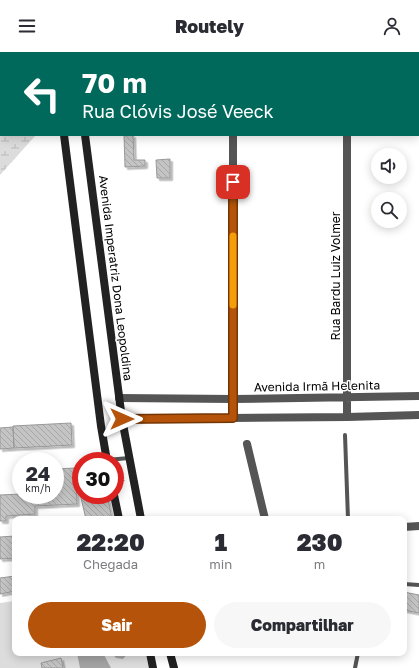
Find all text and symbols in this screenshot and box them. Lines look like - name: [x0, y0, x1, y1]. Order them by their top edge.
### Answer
- icon: menu: [16, 15, 38, 37]
- text: Routely: [175, 15, 244, 37]
- icon: person: [381, 15, 403, 37]
- text: 70 m: [82, 66, 147, 99]
- icon: left: [16, 68, 68, 120]
- text: Rua Clóvis José Veeck: [82, 100, 274, 122]
- map controls: [371, 148, 407, 228]
- button: sound: [371, 148, 407, 184]
- pin: [216, 165, 250, 199]
- icon: arrive: [222, 171, 244, 193]
- street label: Avenida Imperatriz Dona Leopoldina: [96, 174, 136, 382]
- button: search: [371, 192, 407, 228]
- street label: Rua Bardu Luiz Volmer: [328, 211, 343, 340]
- street label: Avenida Irmã Helenita: [254, 377, 380, 395]
- position arrow: [101, 398, 143, 440]
- speed limit sign: 30: [72, 452, 124, 504]
- text: 24: [26, 461, 50, 485]
- text: km/h: [25, 482, 51, 494]
- text: 22:20: [76, 527, 145, 556]
- text: 1: [214, 527, 227, 556]
- text: 230: [297, 527, 343, 556]
- text: Chegada: [83, 556, 138, 572]
- text: min: [209, 556, 232, 572]
- text: m: [314, 556, 325, 572]
- button: Sair: [28, 602, 206, 648]
- button: Compartilhar: [214, 602, 391, 648]

